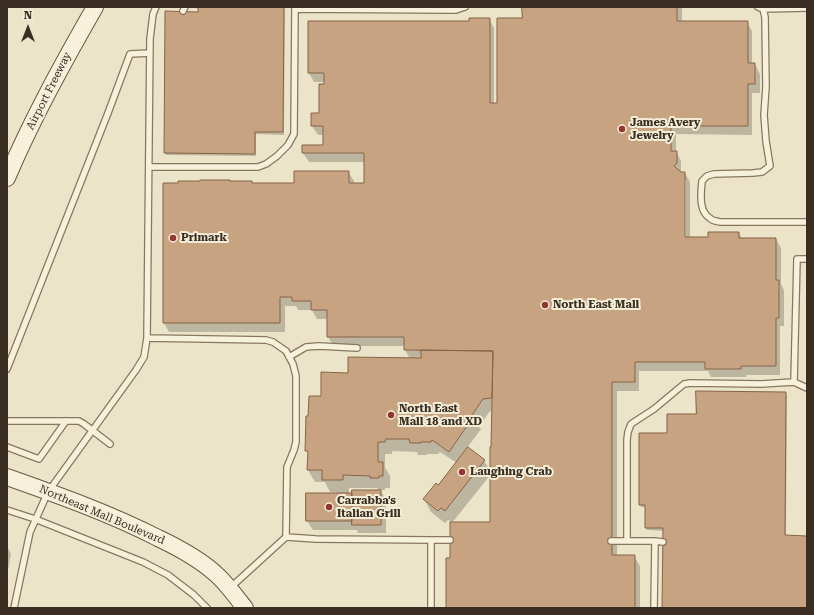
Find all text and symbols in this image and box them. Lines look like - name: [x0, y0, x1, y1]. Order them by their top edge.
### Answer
- north arrow: [8, 8, 48, 48]
- text: N: [24, 9, 32, 22]
- street label: Airport Freeway: [24, 50, 74, 132]
- place label: James Avery Jewelry: [630, 116, 700, 142]
- marker: James Avery Jewelry: [617, 124, 627, 134]
- place label: Primark: [181, 231, 227, 245]
- marker: Primark: [168, 233, 178, 243]
- place label: North East Mall: [553, 298, 639, 312]
- marker: North East Mall: [540, 300, 550, 310]
- place label: North East Mall 18 and XD: [399, 402, 482, 428]
- marker: North East Mall 18 and XD: [386, 410, 396, 420]
- place label: Laughing Crab: [470, 465, 552, 479]
- marker: Laughing Crab: [457, 467, 467, 477]
- street label: Northeast Mall Boulevard: [37, 483, 167, 547]
- place label: Carrabba's Italian Grill: [337, 494, 401, 520]
- marker: Carrabba's Italian Grill: [324, 502, 334, 512]

